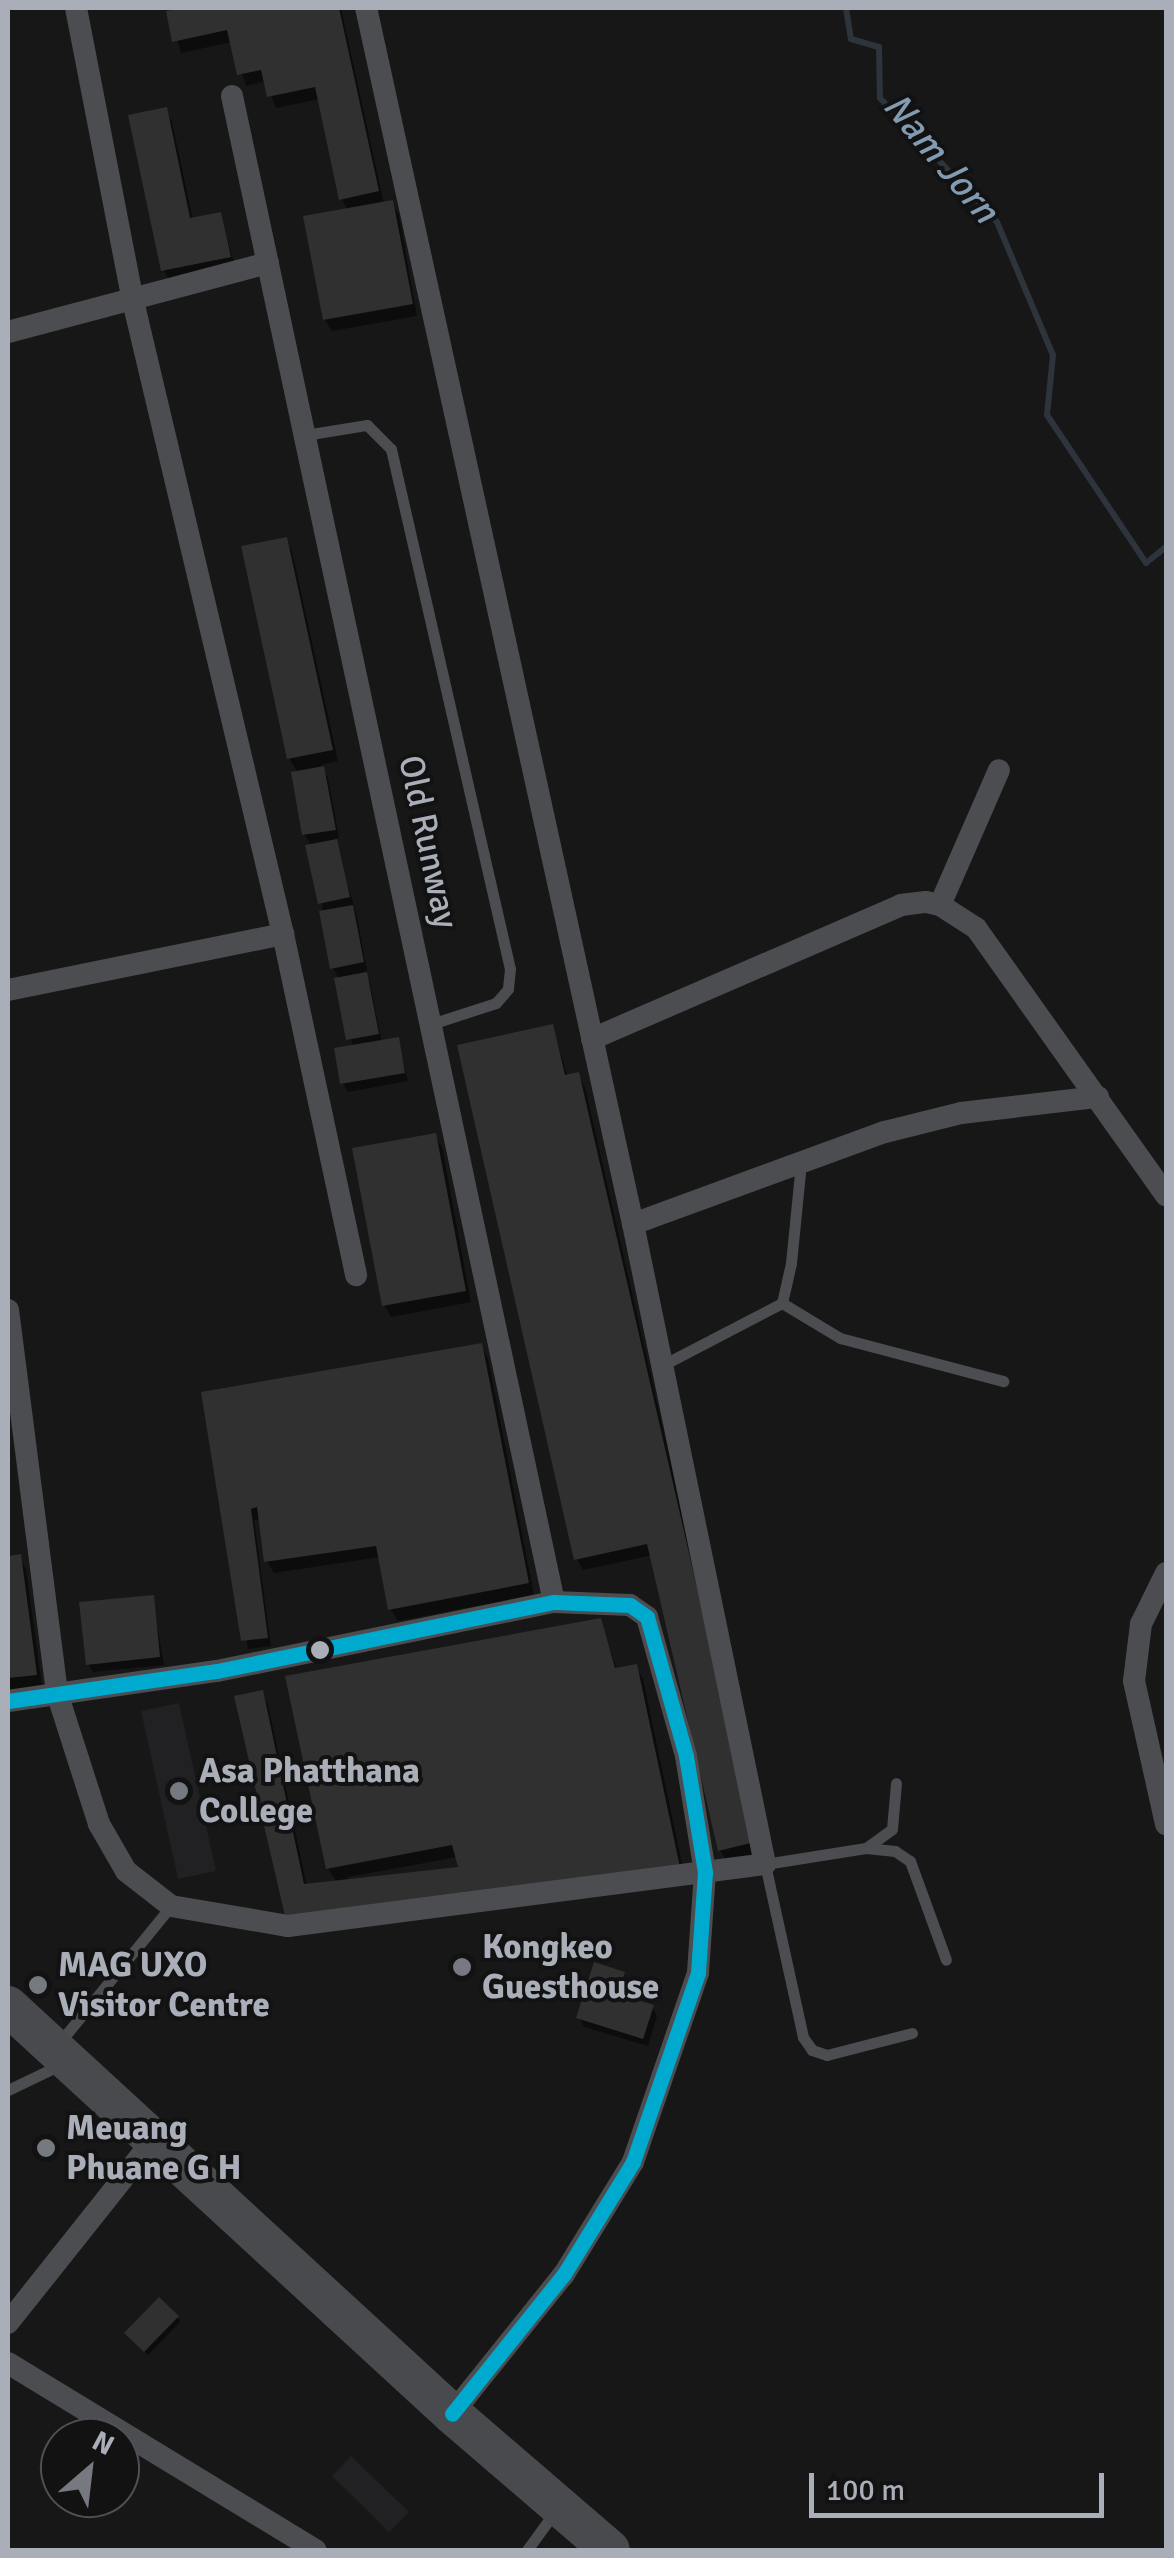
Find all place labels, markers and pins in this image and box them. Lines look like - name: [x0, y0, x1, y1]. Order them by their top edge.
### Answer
- unlabelled marker: [310, 1640, 330, 1660]
- place label: Asa Phatthana College: [199, 1750, 420, 1832]
- marker: Asa Phatthana College: [168, 1780, 190, 1802]
- place label: Kongkeo Guesthouse: [482, 1926, 659, 2008]
- place label: MAG UXO Visitor Centre: [58, 1944, 270, 2026]
- marker: Kongkeo Guesthouse: [451, 1956, 473, 1978]
- marker: MAG UXO Visitor Centre: [27, 1974, 49, 1996]
- place label: Meuang Phuane G H: [66, 2107, 242, 2189]
- marker: Meuang Phuane G H: [35, 2137, 57, 2159]

